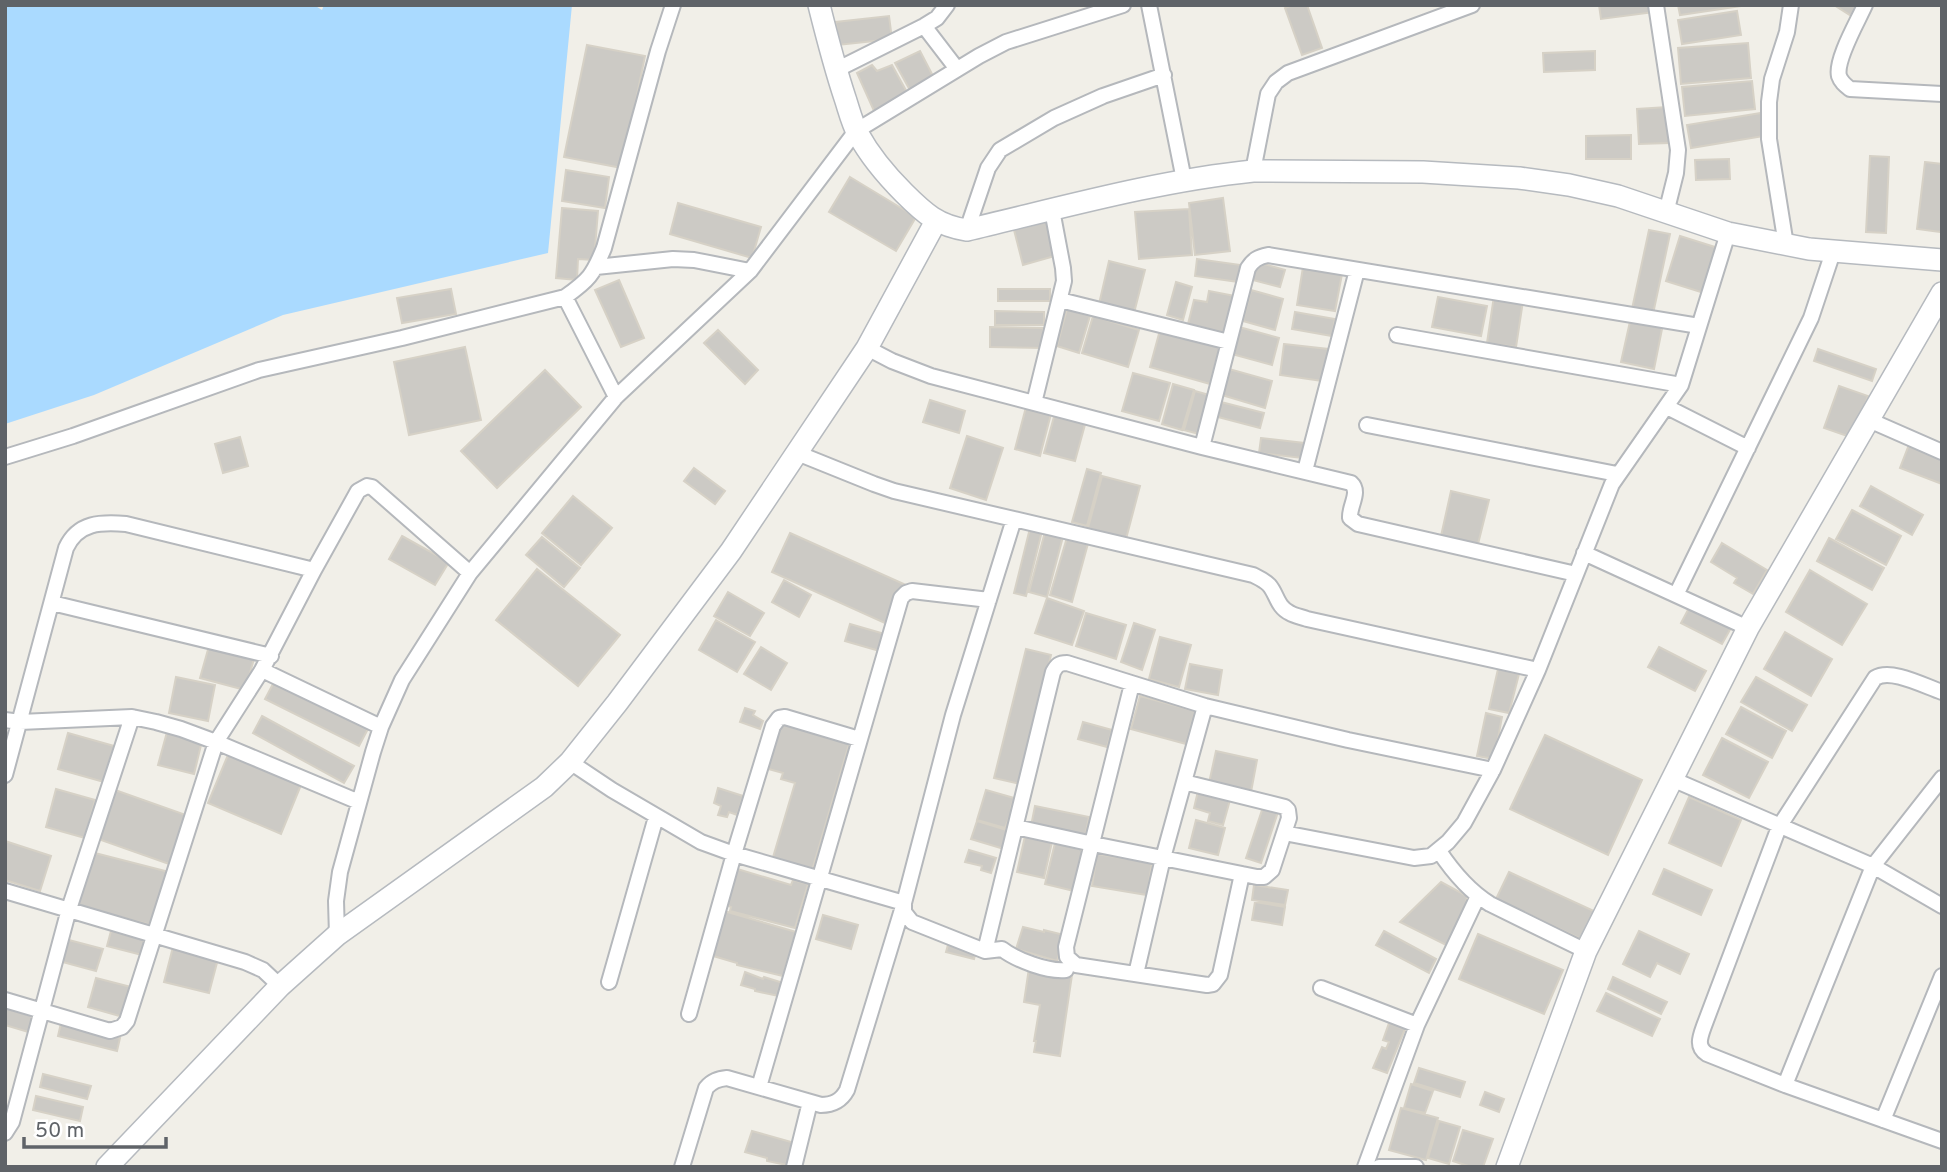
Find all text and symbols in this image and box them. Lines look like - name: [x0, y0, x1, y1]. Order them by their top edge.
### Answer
- scale bar: [24, 1106, 166, 1150]
- text: 50 m: [35, 1118, 84, 1145]

